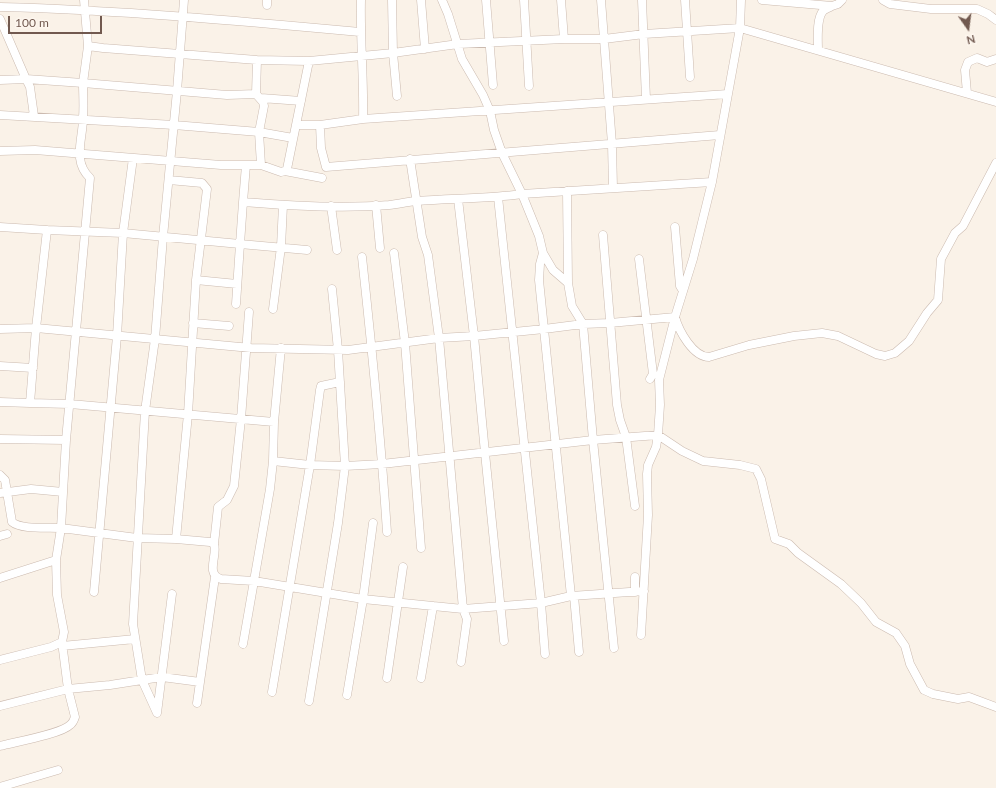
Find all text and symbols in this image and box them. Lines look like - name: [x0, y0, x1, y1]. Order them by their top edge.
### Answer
- scale bar: [10, 8, 104, 34]
- north arrow: [948, 8, 988, 48]
- text: 100 m: [15, 15, 49, 30]
- text: N: [965, 33, 977, 47]

